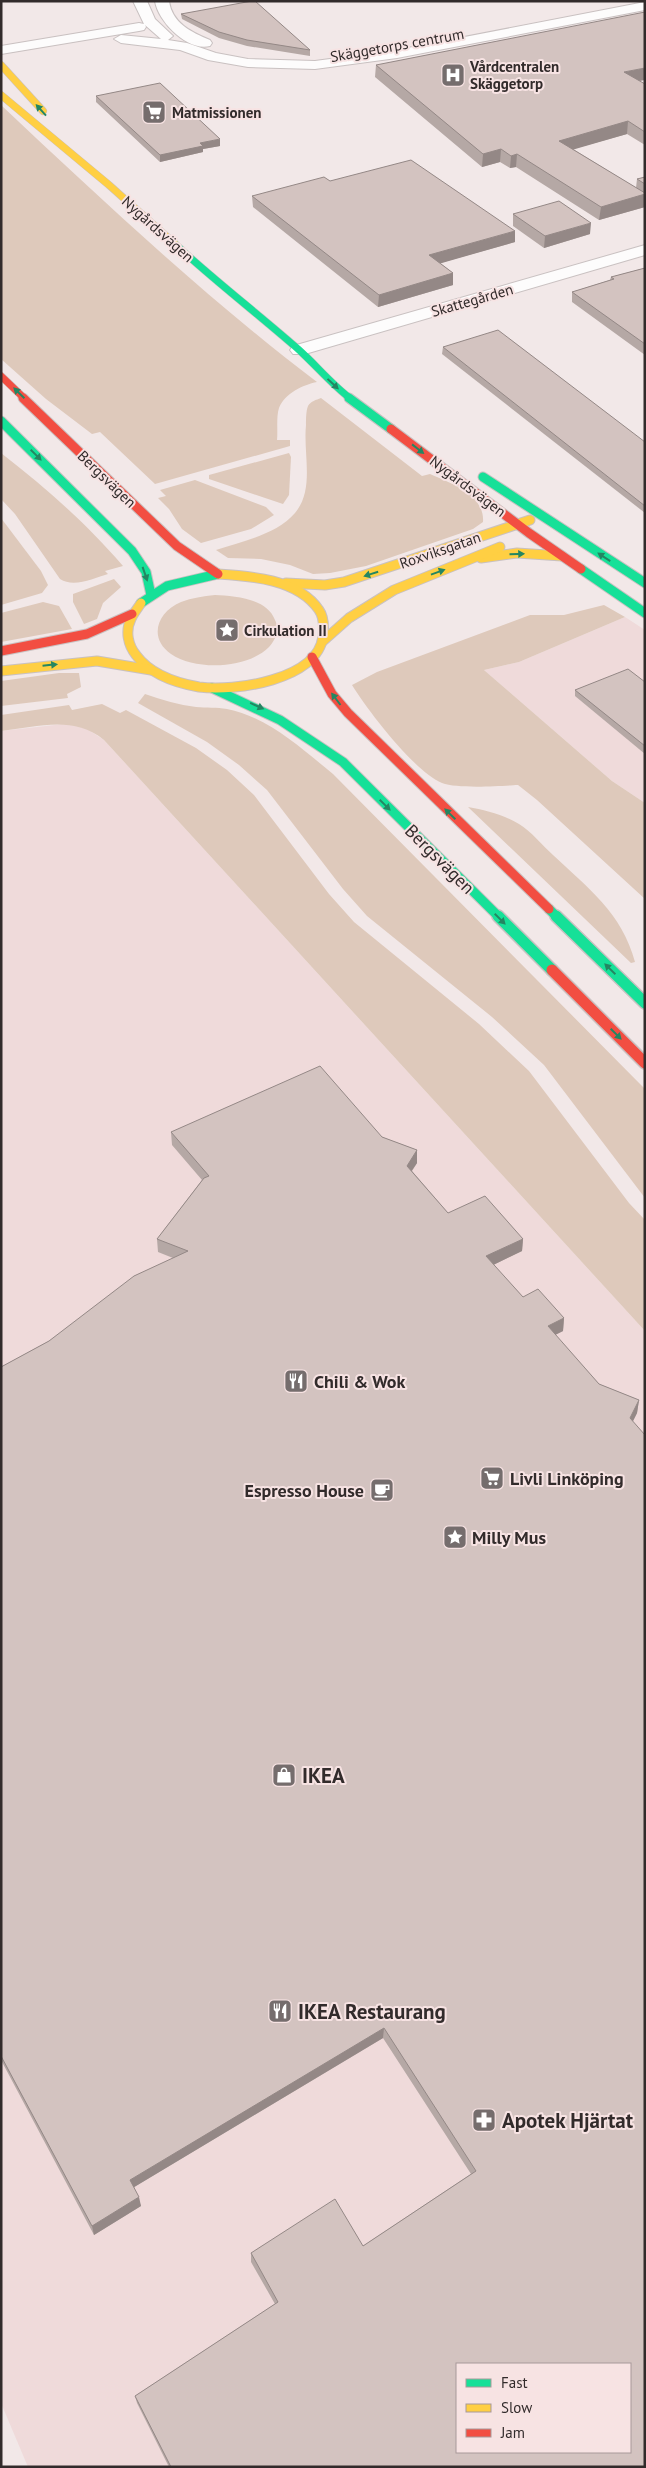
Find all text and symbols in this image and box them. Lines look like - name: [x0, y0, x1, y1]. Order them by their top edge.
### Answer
- street label: Skäggetorps centrum: [329, 24, 465, 66]
- place label: Vårdcentralen Skäggetorp: [469, 57, 559, 93]
- hospital icon: Vårdcentralen Skäggetorp: [440, 62, 466, 88]
- supermarket icon: Matmissionen: [141, 99, 167, 125]
- one-way arrow: [36, 103, 47, 116]
- place label: Matmissionen: [172, 103, 262, 122]
- street label: Nygårdsvägen: [118, 192, 198, 266]
- street label: Skattegården: [429, 279, 515, 321]
- one-way arrow: [327, 378, 339, 390]
- one-way arrow: [13, 387, 25, 399]
- one-way arrow: [411, 443, 424, 454]
- street label: Bergsvägen: [74, 446, 140, 512]
- one-way arrow: [30, 449, 42, 461]
- street label: Nygårdsvägen: [426, 451, 510, 521]
- street label: Roxviksgatan: [397, 527, 483, 573]
- one-way arrow: [509, 550, 525, 558]
- one-way arrow: [597, 552, 611, 561]
- one-way arrow: [142, 566, 149, 581]
- one-way arrow: [430, 568, 445, 575]
- one-way arrow: [364, 570, 379, 578]
- place icon: Cirkulation II: [214, 617, 240, 643]
- place label: Cirkulation II: [244, 621, 327, 640]
- one-way arrow: [42, 661, 58, 669]
- one-way arrow: [331, 692, 341, 705]
- one-way arrow: [250, 703, 264, 711]
- one-way arrow: [379, 798, 391, 810]
- one-way arrow: [445, 808, 457, 820]
- street label: Bergsvägen: [400, 819, 480, 899]
- one-way arrow: [494, 913, 506, 925]
- one-way arrow: [604, 963, 616, 975]
- one-way arrow: [609, 1028, 621, 1040]
- restaurant icon: Chili & Wok: [283, 1368, 309, 1394]
- place label: Chili & Wok: [314, 1370, 405, 1393]
- supermarket icon: Livli Linköping: [479, 1465, 505, 1491]
- place label: Livli Linköping: [510, 1467, 624, 1490]
- cafe icon: Espresso House: [369, 1477, 395, 1503]
- place label: Espresso House: [245, 1479, 364, 1502]
- place icon: Milly Mus: [442, 1524, 468, 1550]
- place label: Milly Mus: [472, 1526, 546, 1549]
- shop icon: IKEA: [271, 1762, 297, 1788]
- place label: IKEA: [302, 1762, 345, 1789]
- restaurant icon: IKEA Restaurang: [267, 1998, 293, 2024]
- place label: IKEA Restaurang: [298, 1998, 446, 2025]
- pharmacy icon: Apotek Hjärtat: [471, 2107, 497, 2133]
- place label: Apotek Hjärtat: [502, 2107, 634, 2134]
- legend: [456, 2363, 631, 2453]
- text: Fast: [501, 2373, 528, 2392]
- text: Slow: [501, 2398, 532, 2417]
- text: Jam: [500, 2423, 525, 2442]

